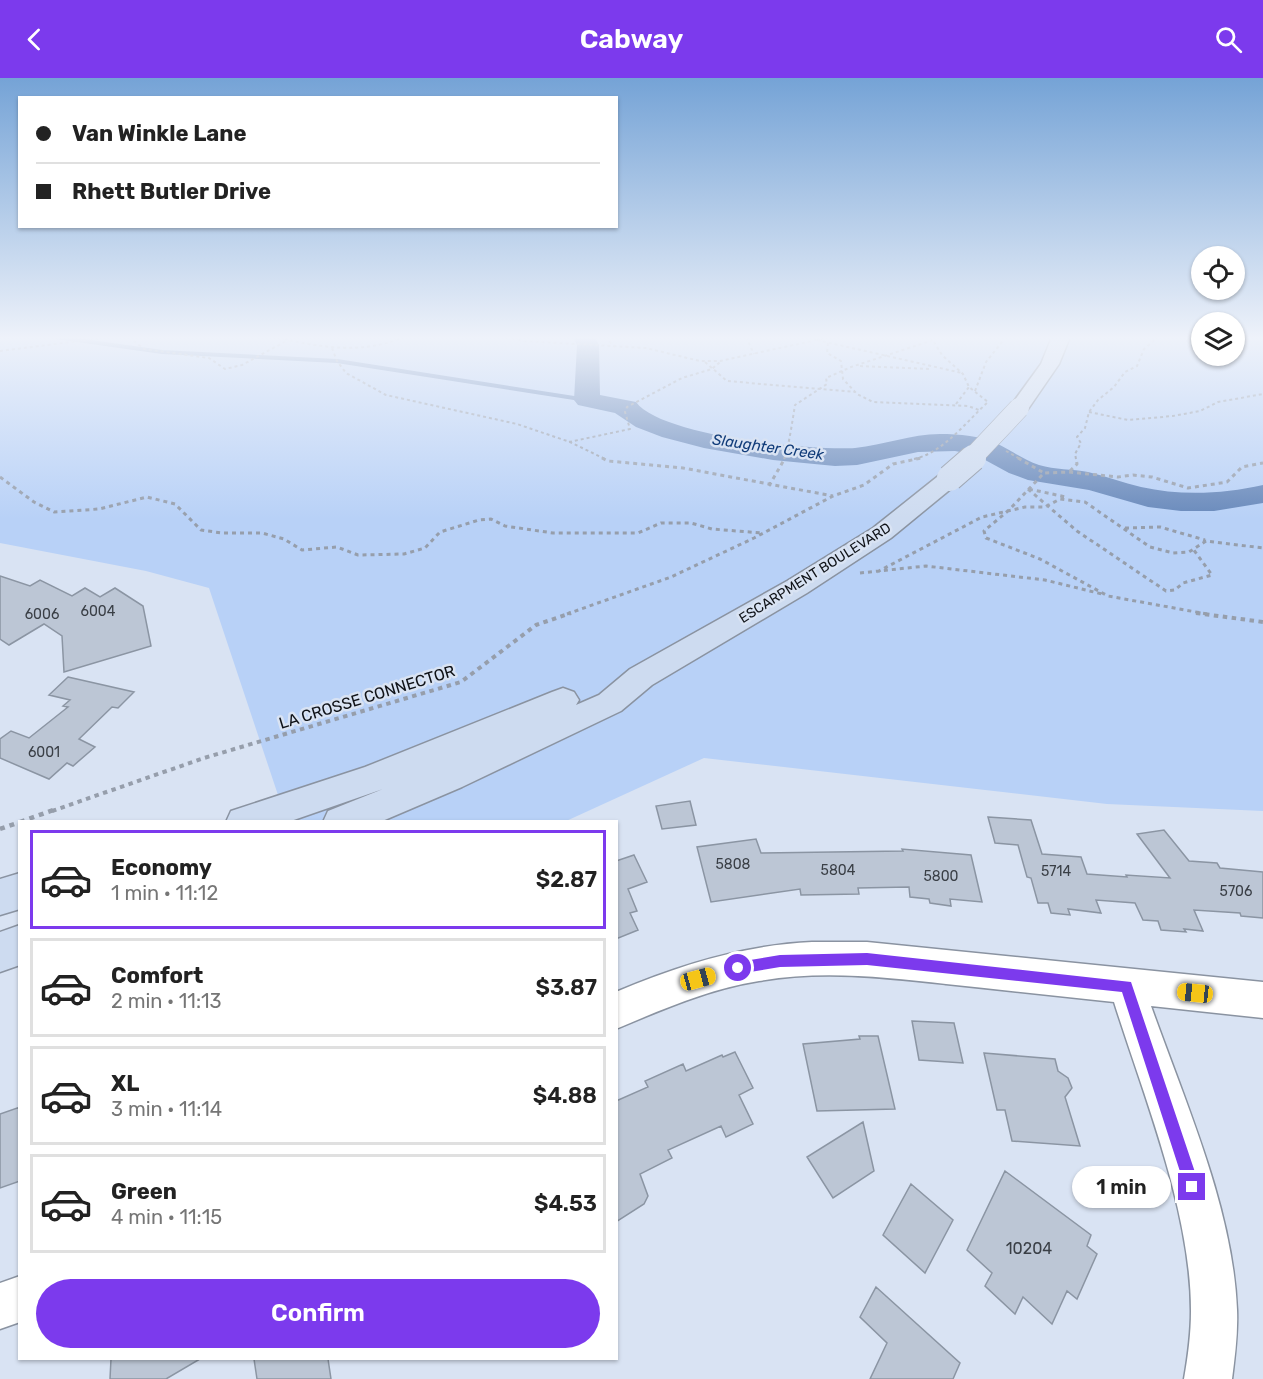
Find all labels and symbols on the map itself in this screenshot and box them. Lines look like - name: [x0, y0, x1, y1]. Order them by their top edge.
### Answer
- water label: Slaughter Creek: [711, 430, 825, 464]
- street label: ESCARPMENT BOULEVARD: [736, 519, 894, 627]
- house number: 6004: [81, 603, 116, 620]
- house number: 6006: [25, 606, 59, 623]
- street label: LA CROSSE CONNECTOR: [277, 661, 457, 733]
- house number: 6001: [28, 744, 60, 761]
- house number: 5808: [715, 856, 751, 873]
- house number: 5804: [821, 862, 856, 879]
- house number: 5714: [1041, 863, 1071, 880]
- house number: 5800: [924, 868, 959, 885]
- house number: 5706: [1220, 883, 1252, 900]
- route start: [724, 954, 751, 981]
- car: [678, 966, 718, 992]
- car: [1176, 982, 1214, 1004]
- callout: 1 min: [1072, 1166, 1171, 1208]
- route end: [1178, 1173, 1205, 1200]
- house number: 10204: [1006, 1239, 1052, 1258]

